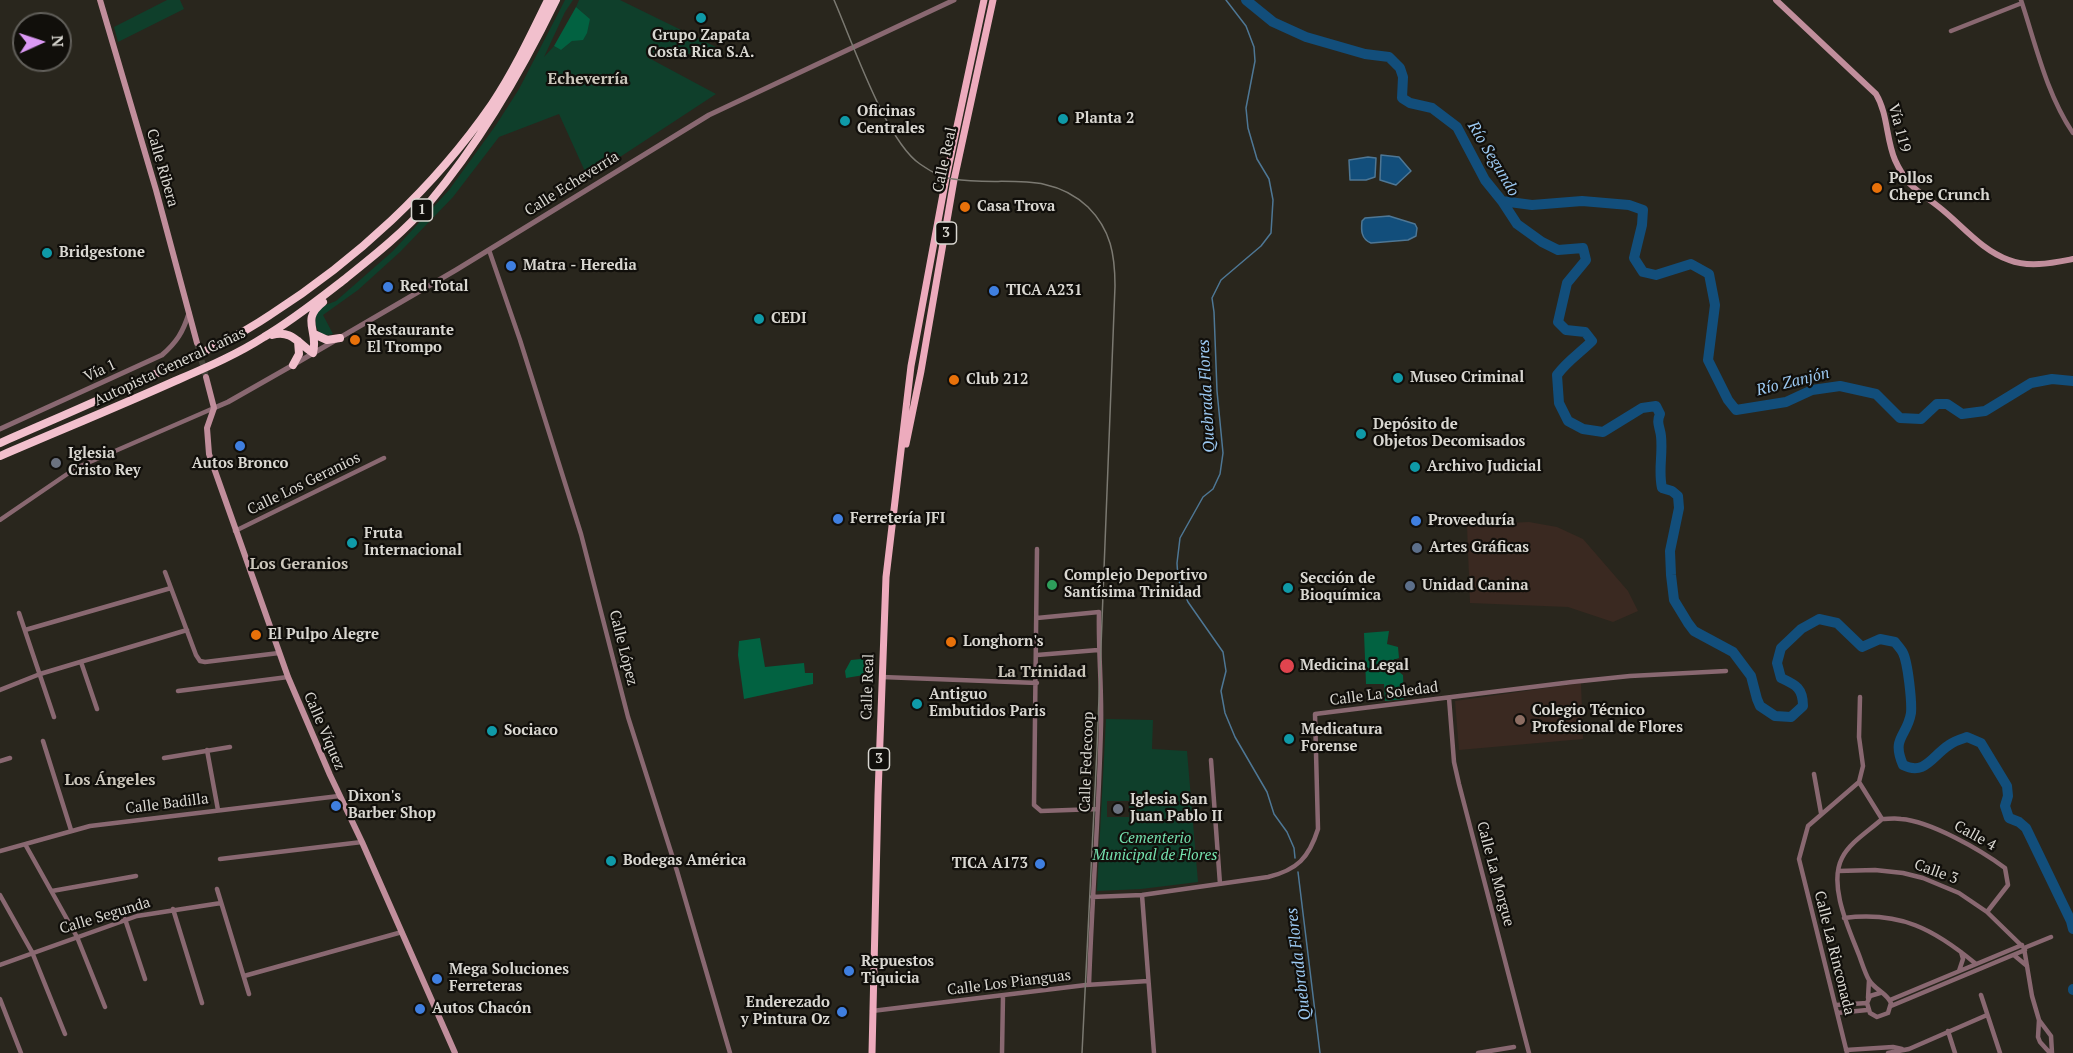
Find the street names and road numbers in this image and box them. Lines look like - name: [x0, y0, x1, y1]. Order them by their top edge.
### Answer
- street label: Vía 119: [1884, 102, 1914, 154]
- street label: Calle Real: [929, 126, 961, 194]
- street label: Calle Ribera: [142, 127, 182, 209]
- street label: Calle Echeverría: [522, 148, 622, 220]
- road number: 1: [412, 199, 432, 221]
- road number: 3: [936, 222, 956, 244]
- street label: Autopista General Cañas: [91, 324, 249, 410]
- street label: Vía 1: [81, 356, 119, 386]
- street label: Calle Los Geranios: [245, 449, 363, 519]
- street label: Calle López: [605, 608, 641, 688]
- street label: Calle Real: [858, 654, 878, 720]
- street label: Calle La Soledad: [1329, 678, 1439, 710]
- street label: Calle Víquez: [299, 689, 349, 773]
- street label: Calle Fedecoop: [1076, 711, 1098, 813]
- road number: 3: [868, 748, 890, 770]
- street label: Calle Badilla: [124, 790, 210, 818]
- street label: Calle 4: [1951, 817, 1999, 855]
- street label: Calle La Morgue: [1472, 820, 1518, 928]
- street label: Calle 3: [1912, 856, 1960, 888]
- street label: Calle La Rinconada: [1810, 889, 1858, 1017]
- street label: Calle Segunda: [57, 894, 153, 938]
- street label: Calle Los Pianguas: [946, 966, 1072, 1000]

